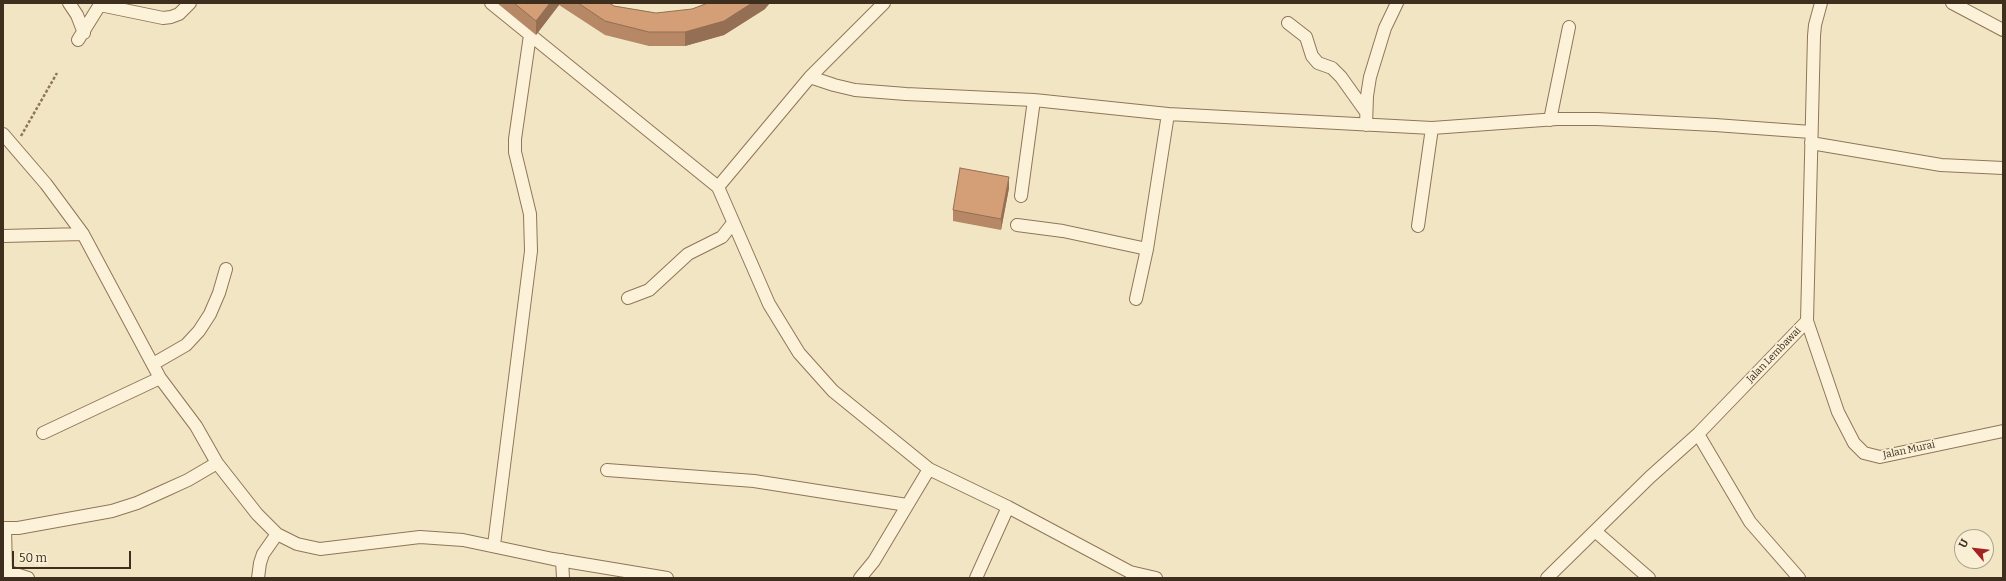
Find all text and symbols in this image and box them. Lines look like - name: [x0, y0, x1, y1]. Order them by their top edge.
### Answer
- street label: Jalan Lembawai: [1744, 325, 1804, 385]
- street label: Jalan Murai: [1882, 439, 1936, 461]
- north arrow: [1954, 529, 1994, 569]
- text: U: [1956, 537, 1971, 550]
- scale bar: [14, 543, 133, 569]
- text: 50 m: [19, 551, 47, 565]

